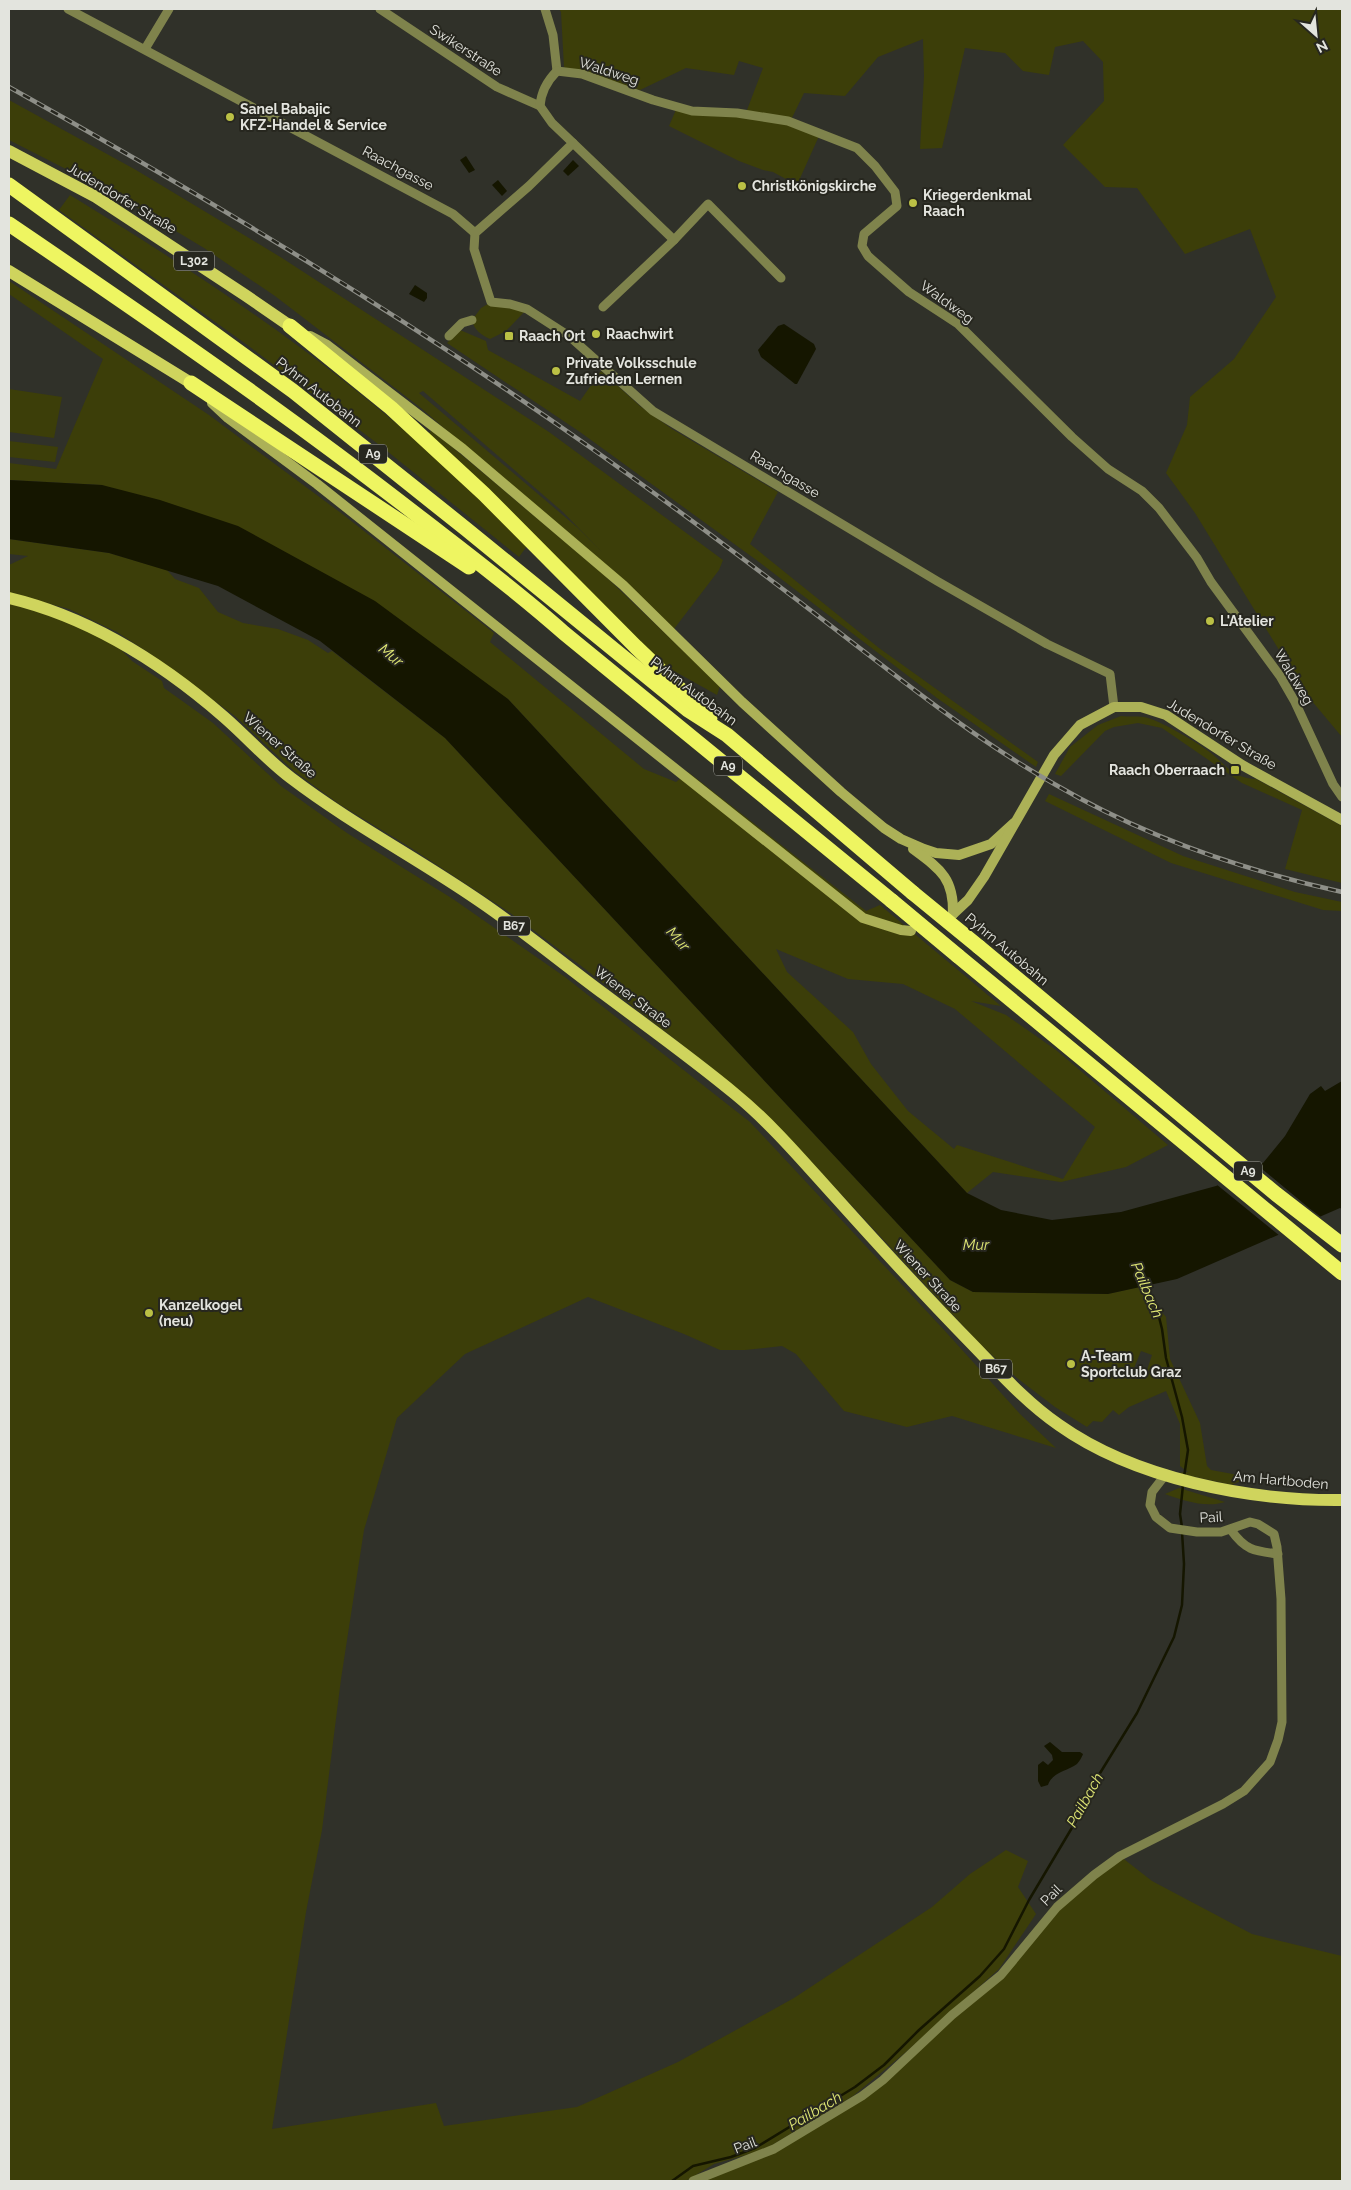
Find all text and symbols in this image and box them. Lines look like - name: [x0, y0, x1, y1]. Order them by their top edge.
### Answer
- north arrow: [1291, 10, 1341, 60]
- street label: Swikerstraße: [427, 21, 505, 79]
- text: N: [1314, 37, 1330, 56]
- street label: Waldweg: [577, 54, 641, 88]
- place label: Sanel Babajic KFZ-Handel & Service: [240, 101, 388, 133]
- marker: Sanel Babajic KFZ-Handel & Service: [224, 111, 236, 123]
- street label: Raachgasse: [360, 143, 436, 193]
- street label: Judendorfer Straße: [65, 159, 179, 237]
- place label: Christkönigskirche: [752, 178, 877, 194]
- marker: Christkönigskirche: [736, 180, 748, 192]
- place label: Kriegerdenkmal Raach: [923, 187, 1032, 219]
- marker: Kriegerdenkmal Raach: [907, 197, 919, 209]
- road number: L302: [174, 252, 214, 270]
- street label: Waldweg: [917, 277, 977, 327]
- place label: Raachwirt: [606, 326, 674, 342]
- place label: Raach Ort: [519, 328, 586, 344]
- marker: Raachwirt: [590, 328, 602, 340]
- marker: Raach Ort: [503, 330, 515, 342]
- street label: Pyhrn Autobahn: [273, 354, 365, 430]
- place label: Private Volksschule Zufrieden Lernen: [566, 355, 697, 387]
- marker: Private Volksschule Zufrieden Lernen: [550, 365, 562, 377]
- road number: A9: [359, 444, 387, 464]
- street label: Raachgasse: [747, 447, 823, 501]
- place label: L'Atelier: [1220, 613, 1274, 629]
- marker: L'Atelier: [1204, 615, 1216, 627]
- water label: Mur: [375, 640, 408, 671]
- street label: Waldweg: [1271, 646, 1317, 708]
- street label: Pyhrn Autobahn: [648, 653, 740, 729]
- street label: Judendorfer Straße: [1165, 695, 1279, 773]
- street label: Wiener Straße: [240, 709, 320, 781]
- road number: A9: [714, 756, 742, 776]
- place label: Raach Oberraach: [1109, 762, 1225, 778]
- marker: Raach Oberraach: [1229, 764, 1241, 776]
- street label: Pyhrn Autobahn: [962, 910, 1052, 988]
- road number: B67: [498, 916, 530, 936]
- water label: Mur: [663, 923, 694, 955]
- street label: Wiener Straße: [591, 963, 675, 1031]
- road number: A9: [1234, 1162, 1262, 1180]
- water label: Mur: [963, 1236, 990, 1254]
- street label: Wiener Straße: [891, 1237, 965, 1315]
- water label: Pailbach: [1127, 1259, 1167, 1321]
- place label: Kanzelkogel (neu): [159, 1297, 243, 1329]
- marker: Kanzelkogel (neu): [143, 1307, 155, 1319]
- place label: A-Team Sportclub Graz: [1081, 1348, 1181, 1380]
- marker: A-Team Sportclub Graz: [1065, 1358, 1077, 1370]
- road number: B67: [980, 1360, 1012, 1378]
- street label: Am Hartboden: [1233, 1468, 1329, 1492]
- street label: Pail: [1199, 1508, 1223, 1526]
- water label: Pailbach: [1063, 1770, 1107, 1830]
- street label: Pail: [1037, 1881, 1065, 1909]
- water label: Pailbach: [785, 2088, 845, 2134]
- street label: Pail: [731, 2133, 759, 2157]

